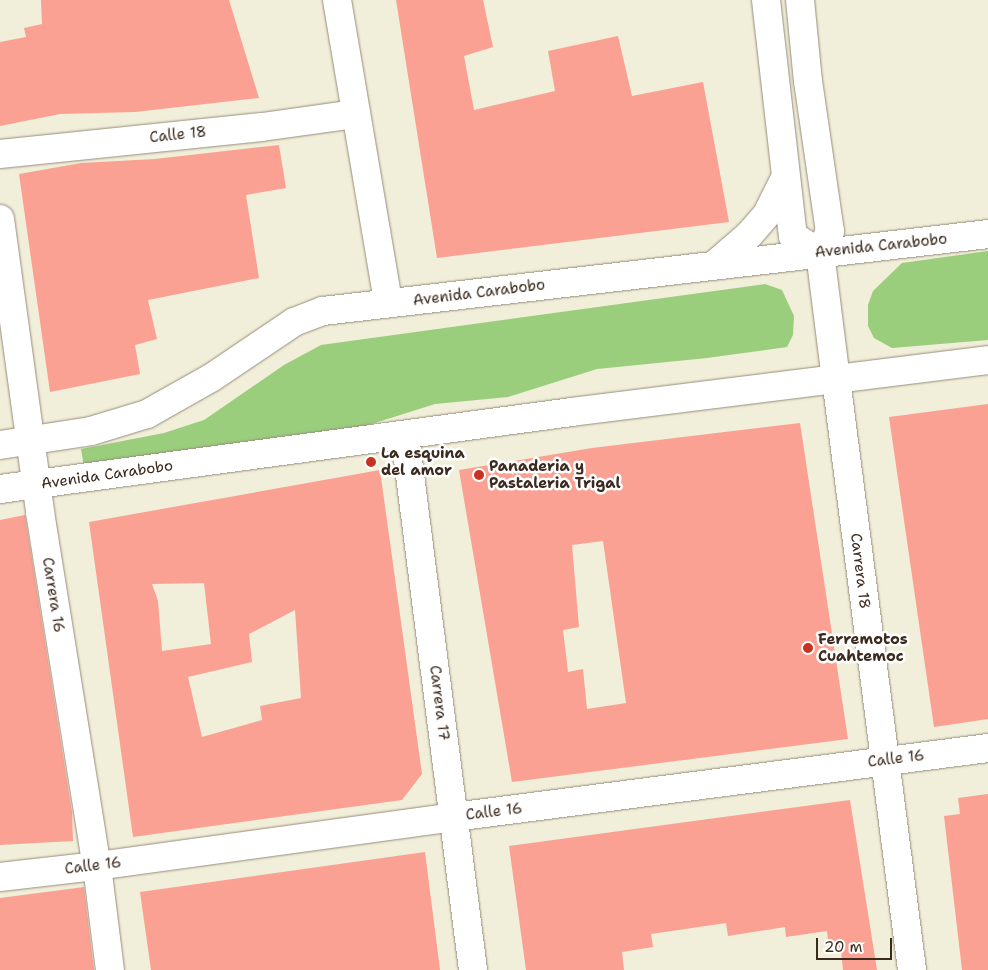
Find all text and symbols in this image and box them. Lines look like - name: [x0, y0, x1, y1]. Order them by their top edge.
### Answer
- street label: Calle 18: [149, 123, 207, 147]
- street label: Avenida Carabobo: [814, 230, 948, 262]
- street label: Avenida Carabobo: [412, 276, 546, 310]
- place label: La esquina del amor: [381, 444, 465, 479]
- marker: La esquina del amor: [365, 456, 377, 468]
- street label: Avenida Carabobo: [40, 457, 174, 493]
- place label: Panaderia y Pastaleria Trigal: [489, 457, 621, 492]
- marker: Panaderia y Pastaleria Trigal: [473, 469, 485, 481]
- street label: Carrera 18: [846, 532, 874, 610]
- street label: Carrera 16: [38, 556, 68, 634]
- place label: Ferremotos Cuahtemoc: [818, 630, 908, 665]
- marker: Ferremotos Cuahtemoc: [802, 642, 814, 654]
- street label: Carrera 17: [425, 664, 453, 742]
- street label: Calle 16: [867, 747, 925, 771]
- street label: Calle 16: [465, 800, 523, 824]
- street label: Calle 16: [64, 854, 122, 878]
- scale bar: [818, 928, 894, 960]
- text: 20 m: [824, 937, 863, 957]

